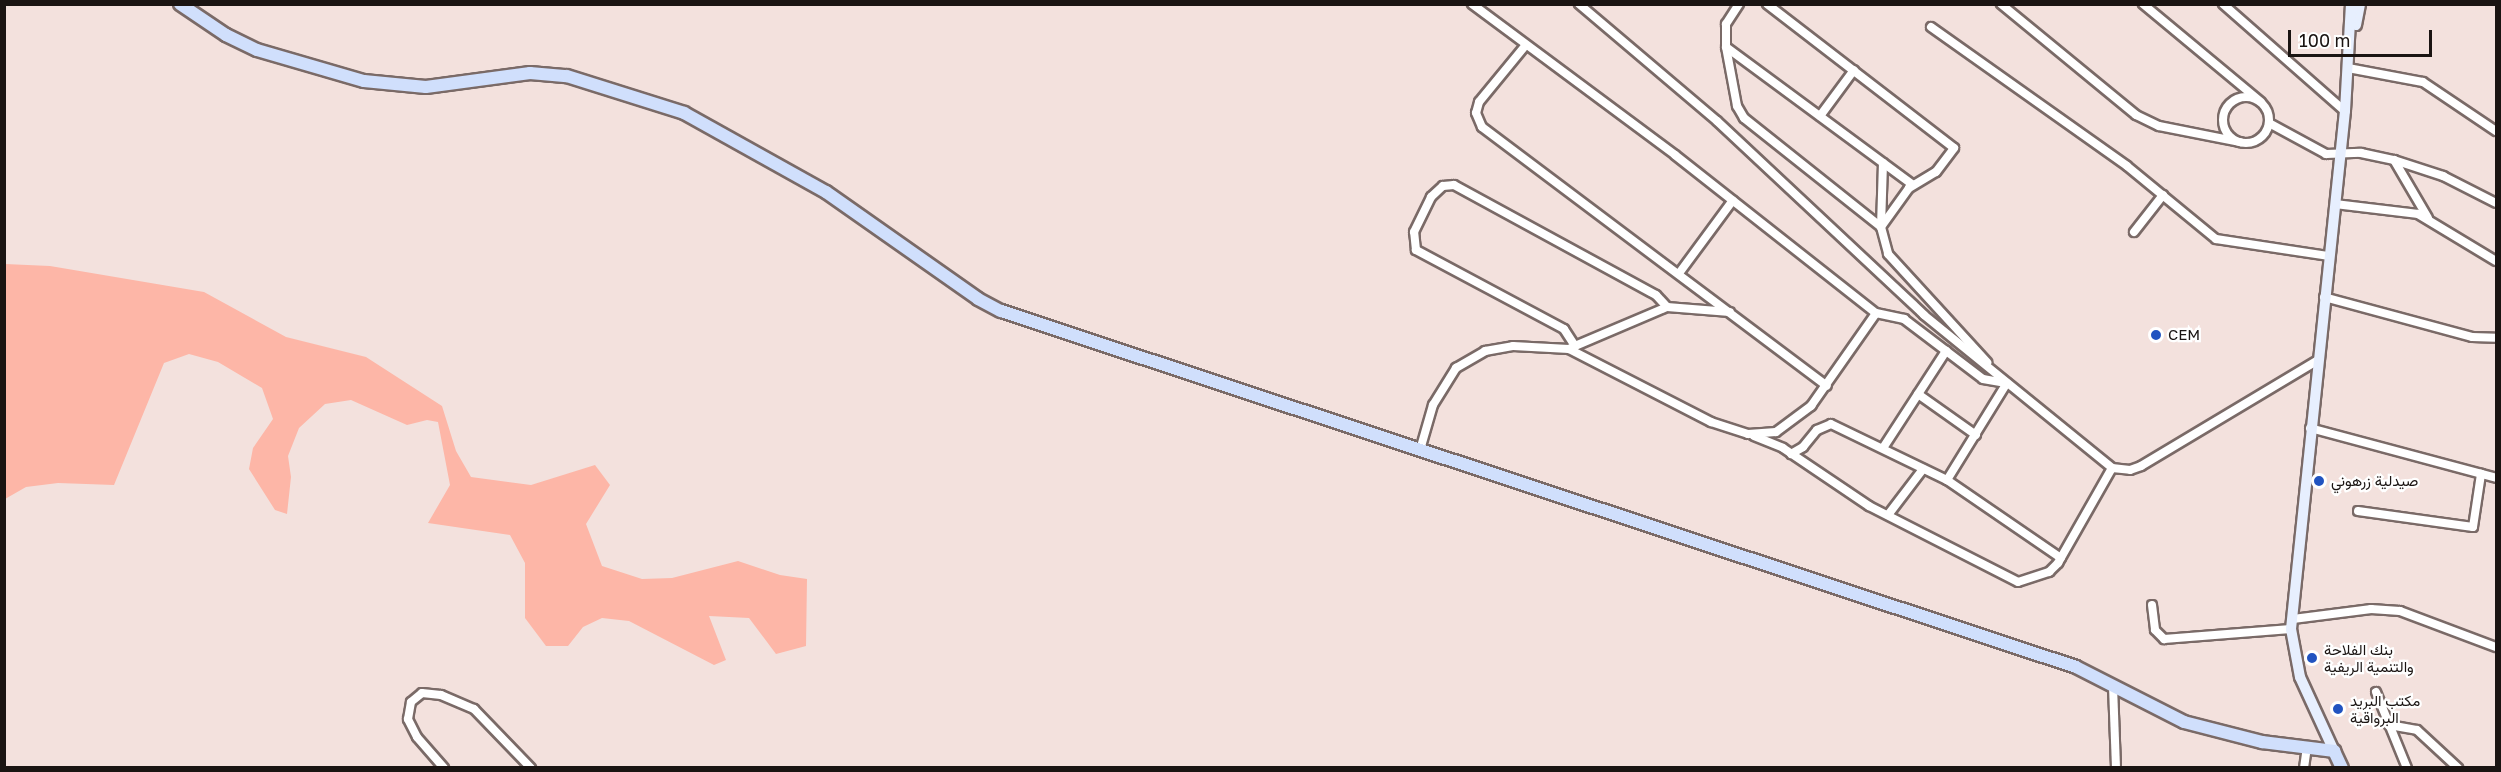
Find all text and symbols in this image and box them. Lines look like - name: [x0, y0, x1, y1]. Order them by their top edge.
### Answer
- scale bar: [2291, 18, 2435, 56]
- text: 100 m: [2299, 29, 2350, 51]
- place label: CEM: [2168, 326, 2200, 344]
- marker: CEM: [2149, 328, 2163, 342]
- place label: صيدلية زرهوني: [2331, 472, 2418, 490]
- marker: صيدلية زرهوني: [2312, 474, 2326, 488]
- place label: بنك الفلاحة والتنمية الريفية: [2324, 640, 2414, 675]
- marker: بنك الفلاحة والتنمية الريفية: [2305, 651, 2319, 665]
- place label: مكتب البريد البرواقية: [2350, 691, 2420, 726]
- marker: مكتب البريد البرواقية: [2331, 702, 2345, 716]

